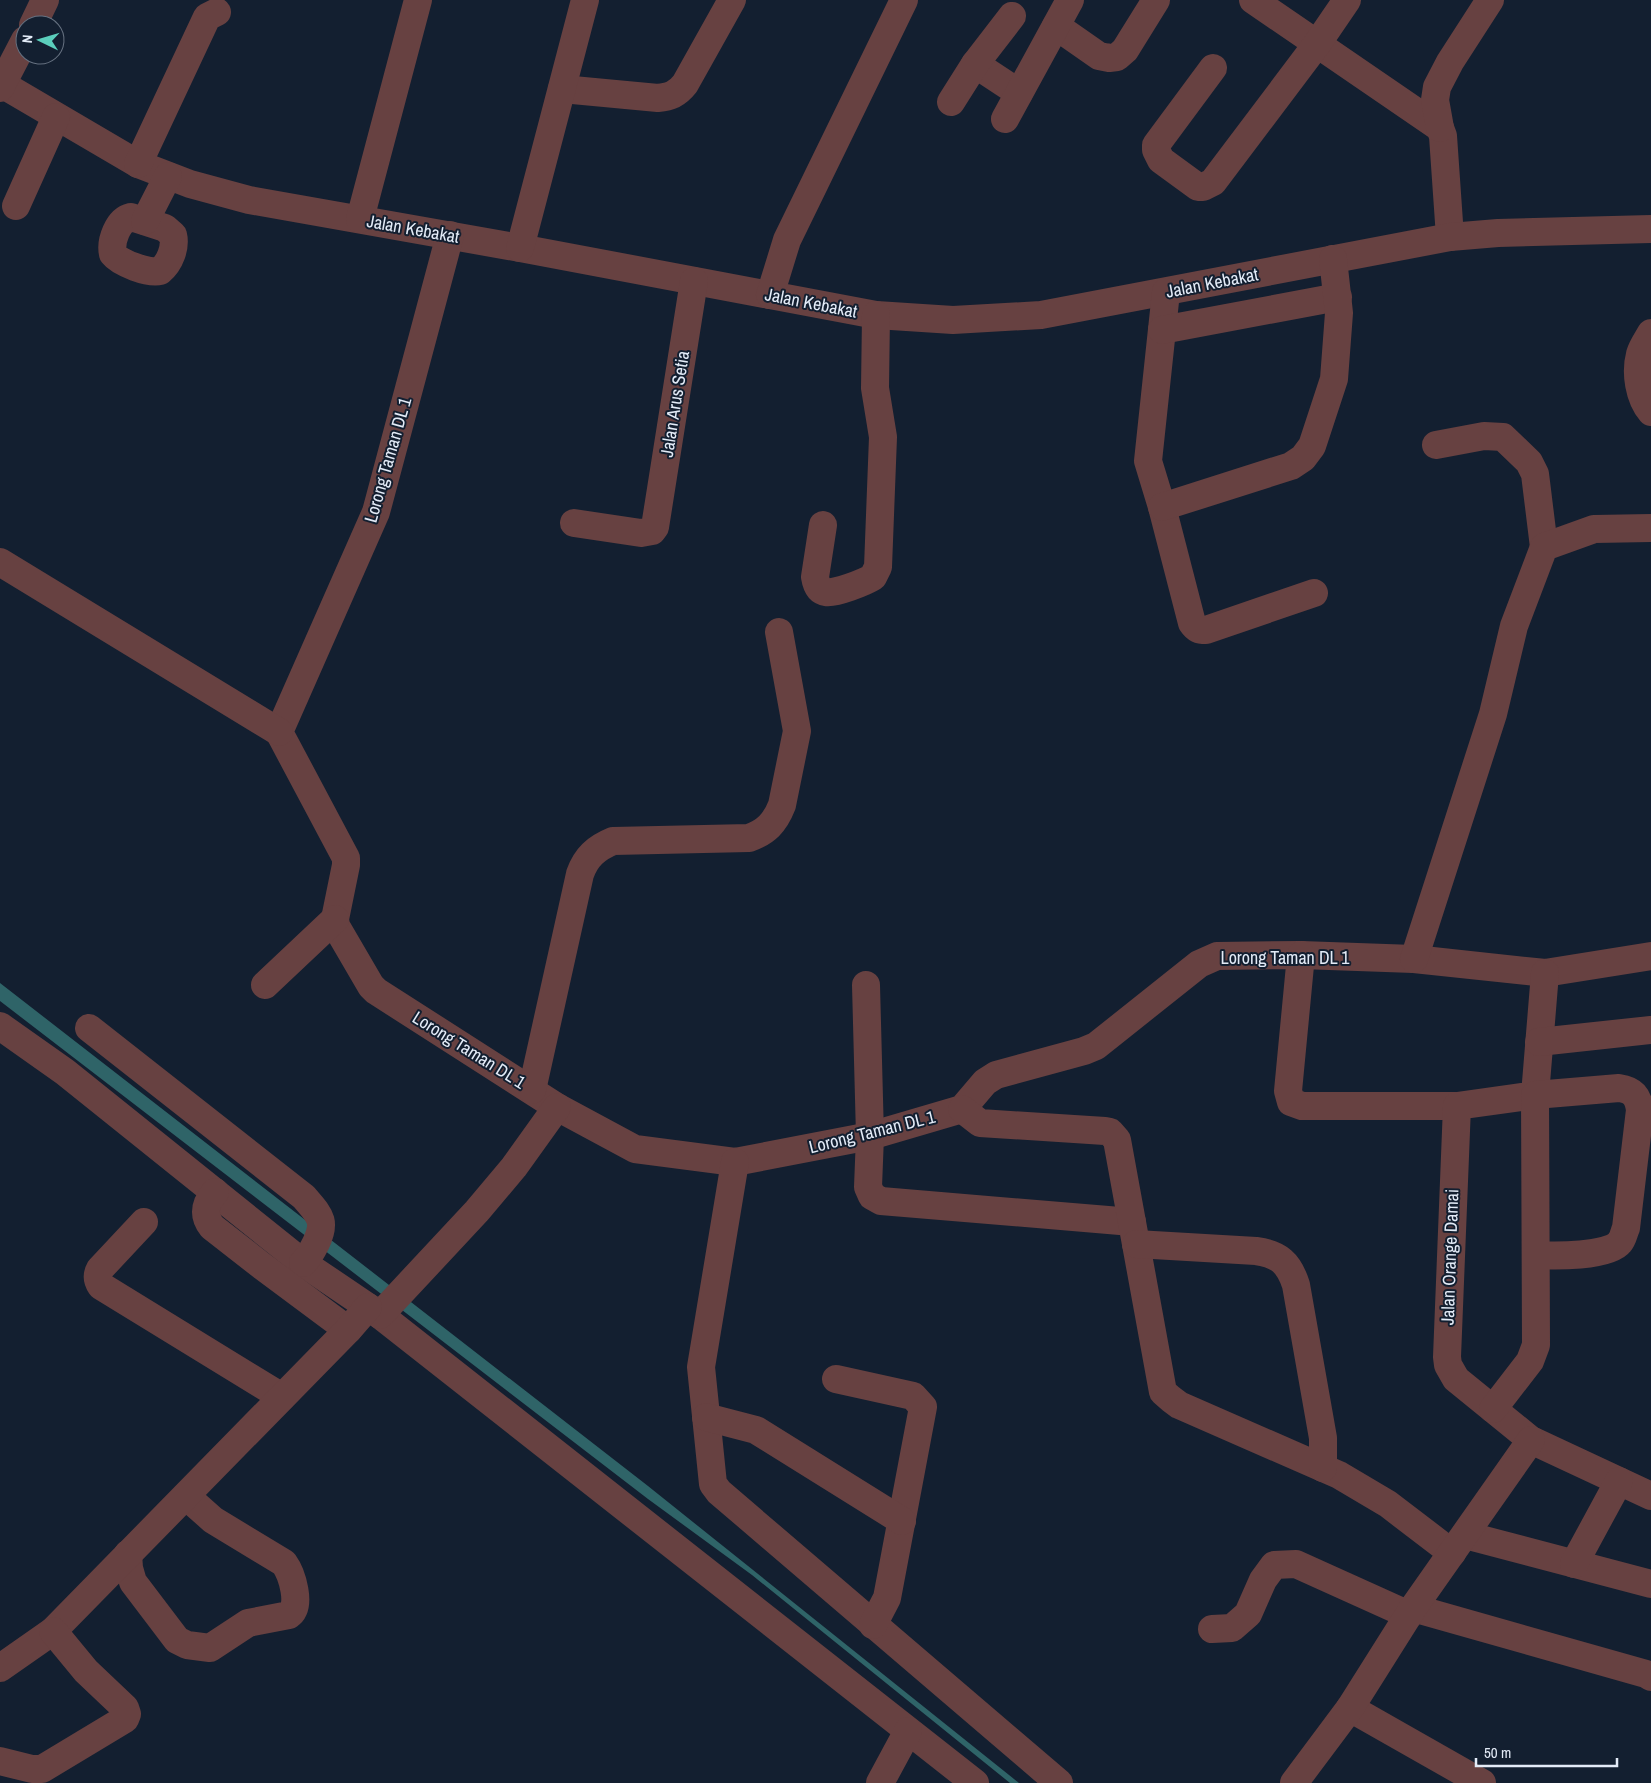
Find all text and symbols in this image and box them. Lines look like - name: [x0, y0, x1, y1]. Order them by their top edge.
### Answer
- north arrow: [15, 15, 65, 65]
- text: N: [18, 34, 36, 44]
- street label: Jalan Kebakat: [365, 208, 461, 249]
- street label: Jalan Kebakat: [1164, 261, 1260, 304]
- street label: Jalan Kebakat: [763, 281, 859, 324]
- street label: Jalan Arus Setia: [654, 349, 695, 459]
- street label: Lorong Taman DL 1: [358, 394, 418, 525]
- street label: Lorong Taman DL 1: [1220, 945, 1350, 970]
- street label: Lorong Taman DL 1: [408, 1005, 531, 1095]
- street label: Lorong Taman DL 1: [806, 1104, 938, 1159]
- street label: Jalan Orange Damai: [1435, 1188, 1464, 1325]
- scale bar: [1476, 1736, 1617, 1768]
- text: 50 m: [1484, 1742, 1511, 1763]

